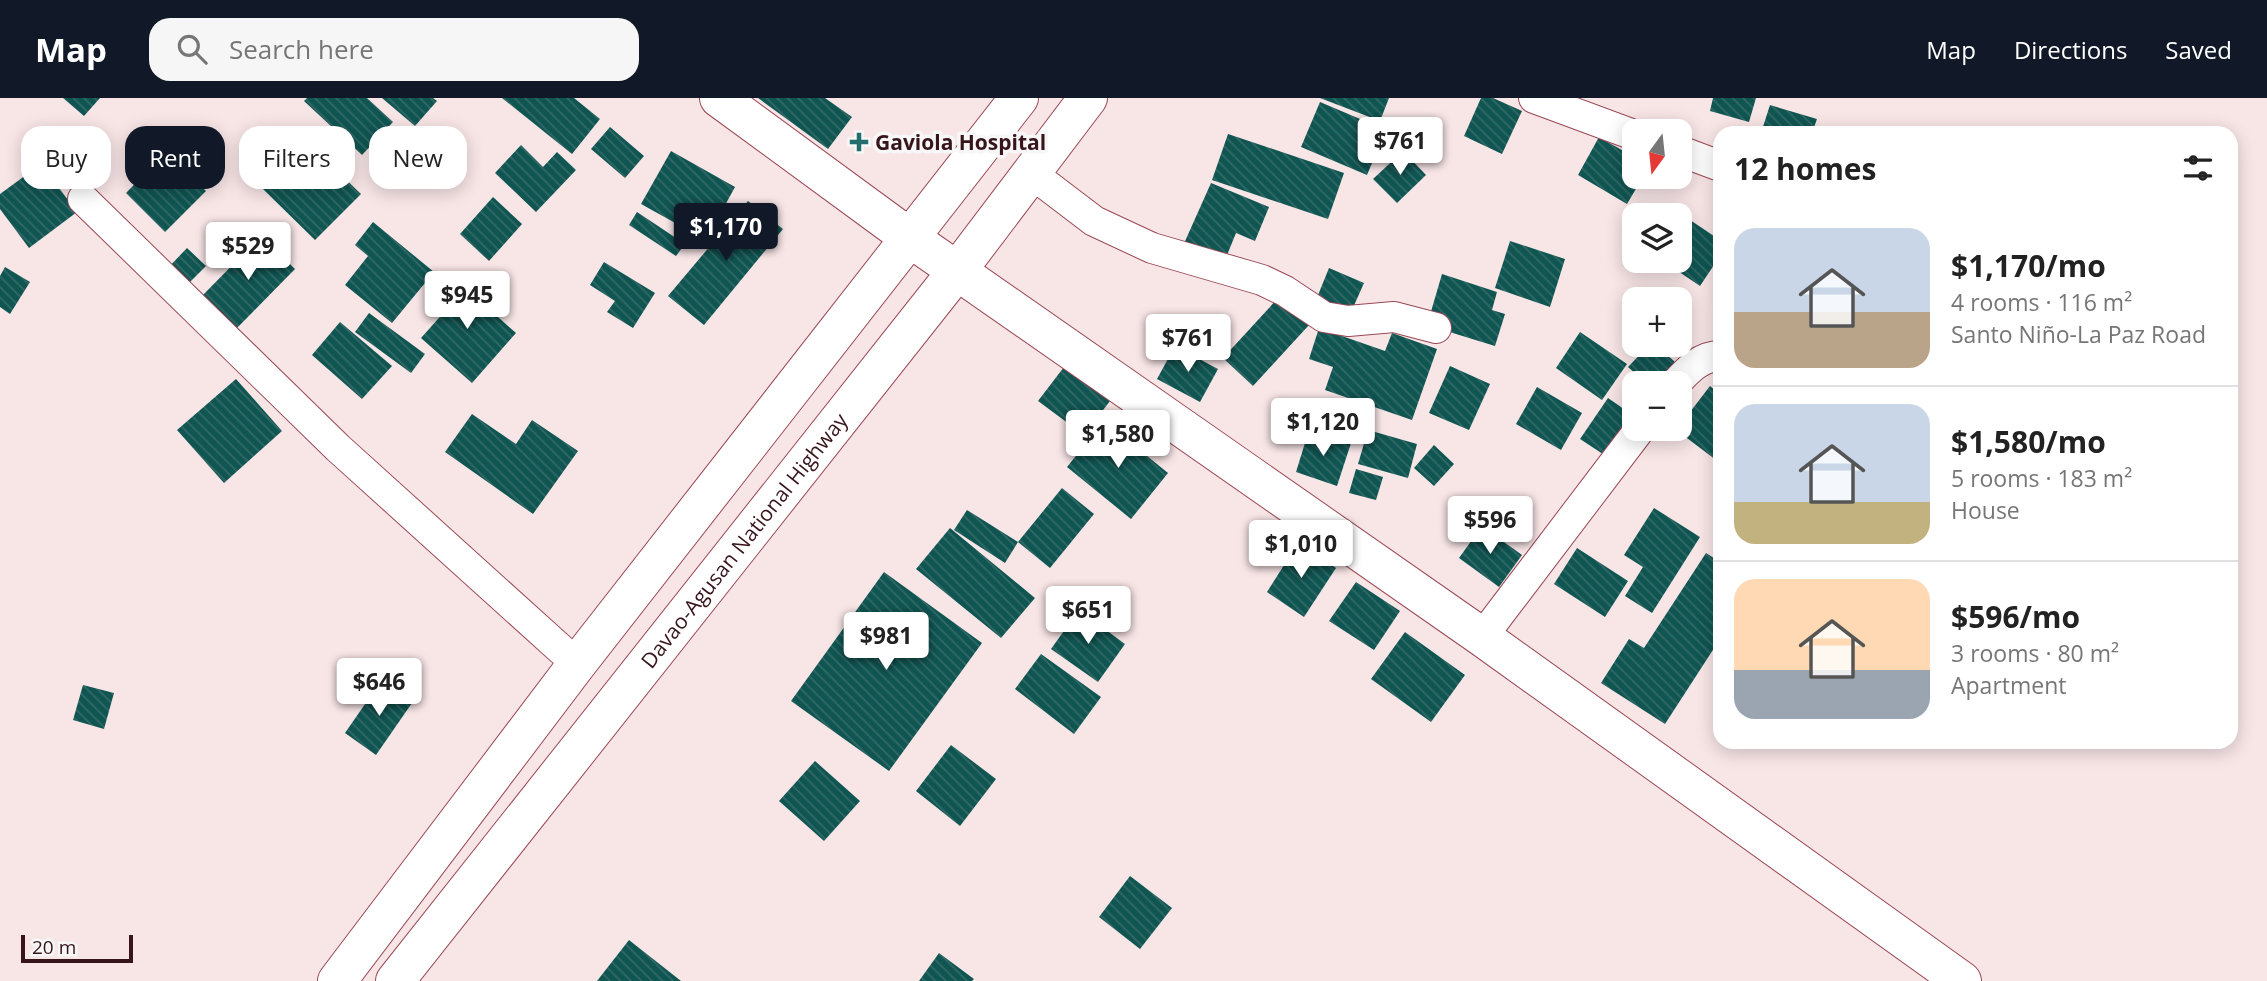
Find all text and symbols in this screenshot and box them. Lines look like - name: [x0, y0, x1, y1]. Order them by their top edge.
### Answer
- search box: [149, 18, 639, 81]
- text: Map: [35, 27, 107, 72]
- icon: search: [173, 30, 211, 68]
- text: Search here: [229, 31, 374, 67]
- text: Map: [1926, 33, 1976, 66]
- text: Directions: [2014, 33, 2127, 66]
- text: Saved: [2165, 33, 2232, 66]
- pin: $761: [1359, 118, 1441, 177]
- north arrow: [1622, 119, 1692, 189]
- map controls: [1622, 119, 1692, 441]
- text: $761: [1374, 124, 1426, 156]
- chip: Buy: [21, 126, 111, 189]
- chip: Rent: [125, 126, 225, 189]
- chip: Filters: [239, 126, 355, 189]
- chip: New: [369, 126, 467, 189]
- place label: Gaviola Hospital: [875, 128, 1046, 156]
- marker: Gaviola Hospital: [849, 132, 869, 152]
- text: 12 homes: [1734, 148, 1877, 189]
- icon: filters: [2179, 149, 2217, 187]
- button: layers: [1622, 203, 1692, 273]
- pin: $1,170: [669, 204, 783, 263]
- text: $1,170: [690, 210, 762, 242]
- pin: $529: [207, 222, 289, 282]
- text: $529: [222, 229, 274, 261]
- text: $1,170/mo: [1951, 245, 2106, 286]
- icon: home: [1790, 256, 1874, 340]
- pin: $945: [426, 272, 508, 331]
- text: $945: [441, 278, 493, 310]
- text: 4 rooms · 116 m²: [1951, 286, 2132, 318]
- button: +: [1622, 287, 1692, 357]
- pin: $761: [1147, 314, 1229, 374]
- text: Santo Niño-La Paz Road: [1951, 318, 2206, 350]
- text: $761: [1162, 321, 1214, 353]
- button: −: [1622, 371, 1692, 441]
- pin: $1,120: [1266, 398, 1380, 458]
- text: $1,120: [1287, 405, 1359, 437]
- street label: Davao-Agusan National Highway: [634, 407, 854, 674]
- pin: $1,580: [1061, 410, 1175, 470]
- text: $1,580: [1082, 417, 1154, 449]
- text: $1,580/mo: [1951, 421, 2106, 462]
- icon: home: [1790, 432, 1874, 516]
- text: 5 rooms · 183 m²: [1951, 462, 2132, 494]
- text: House: [1951, 494, 2020, 526]
- pin: $596: [1449, 496, 1531, 556]
- text: $596: [1464, 503, 1516, 535]
- pin: $1,010: [1244, 520, 1358, 580]
- text: $1,010: [1265, 527, 1337, 559]
- pin: $651: [1047, 587, 1129, 646]
- text: $651: [1062, 593, 1114, 625]
- text: $596/mo: [1951, 596, 2080, 637]
- icon: home: [1790, 607, 1874, 691]
- pin: $981: [845, 612, 927, 672]
- text: $981: [860, 619, 912, 651]
- text: 3 rooms · 80 m²: [1951, 637, 2119, 669]
- pin: $646: [338, 658, 420, 718]
- text: $646: [353, 665, 405, 697]
- text: Apartment: [1951, 669, 2067, 701]
- scale bar: [21, 932, 133, 964]
- text: 20 m: [32, 934, 76, 960]

